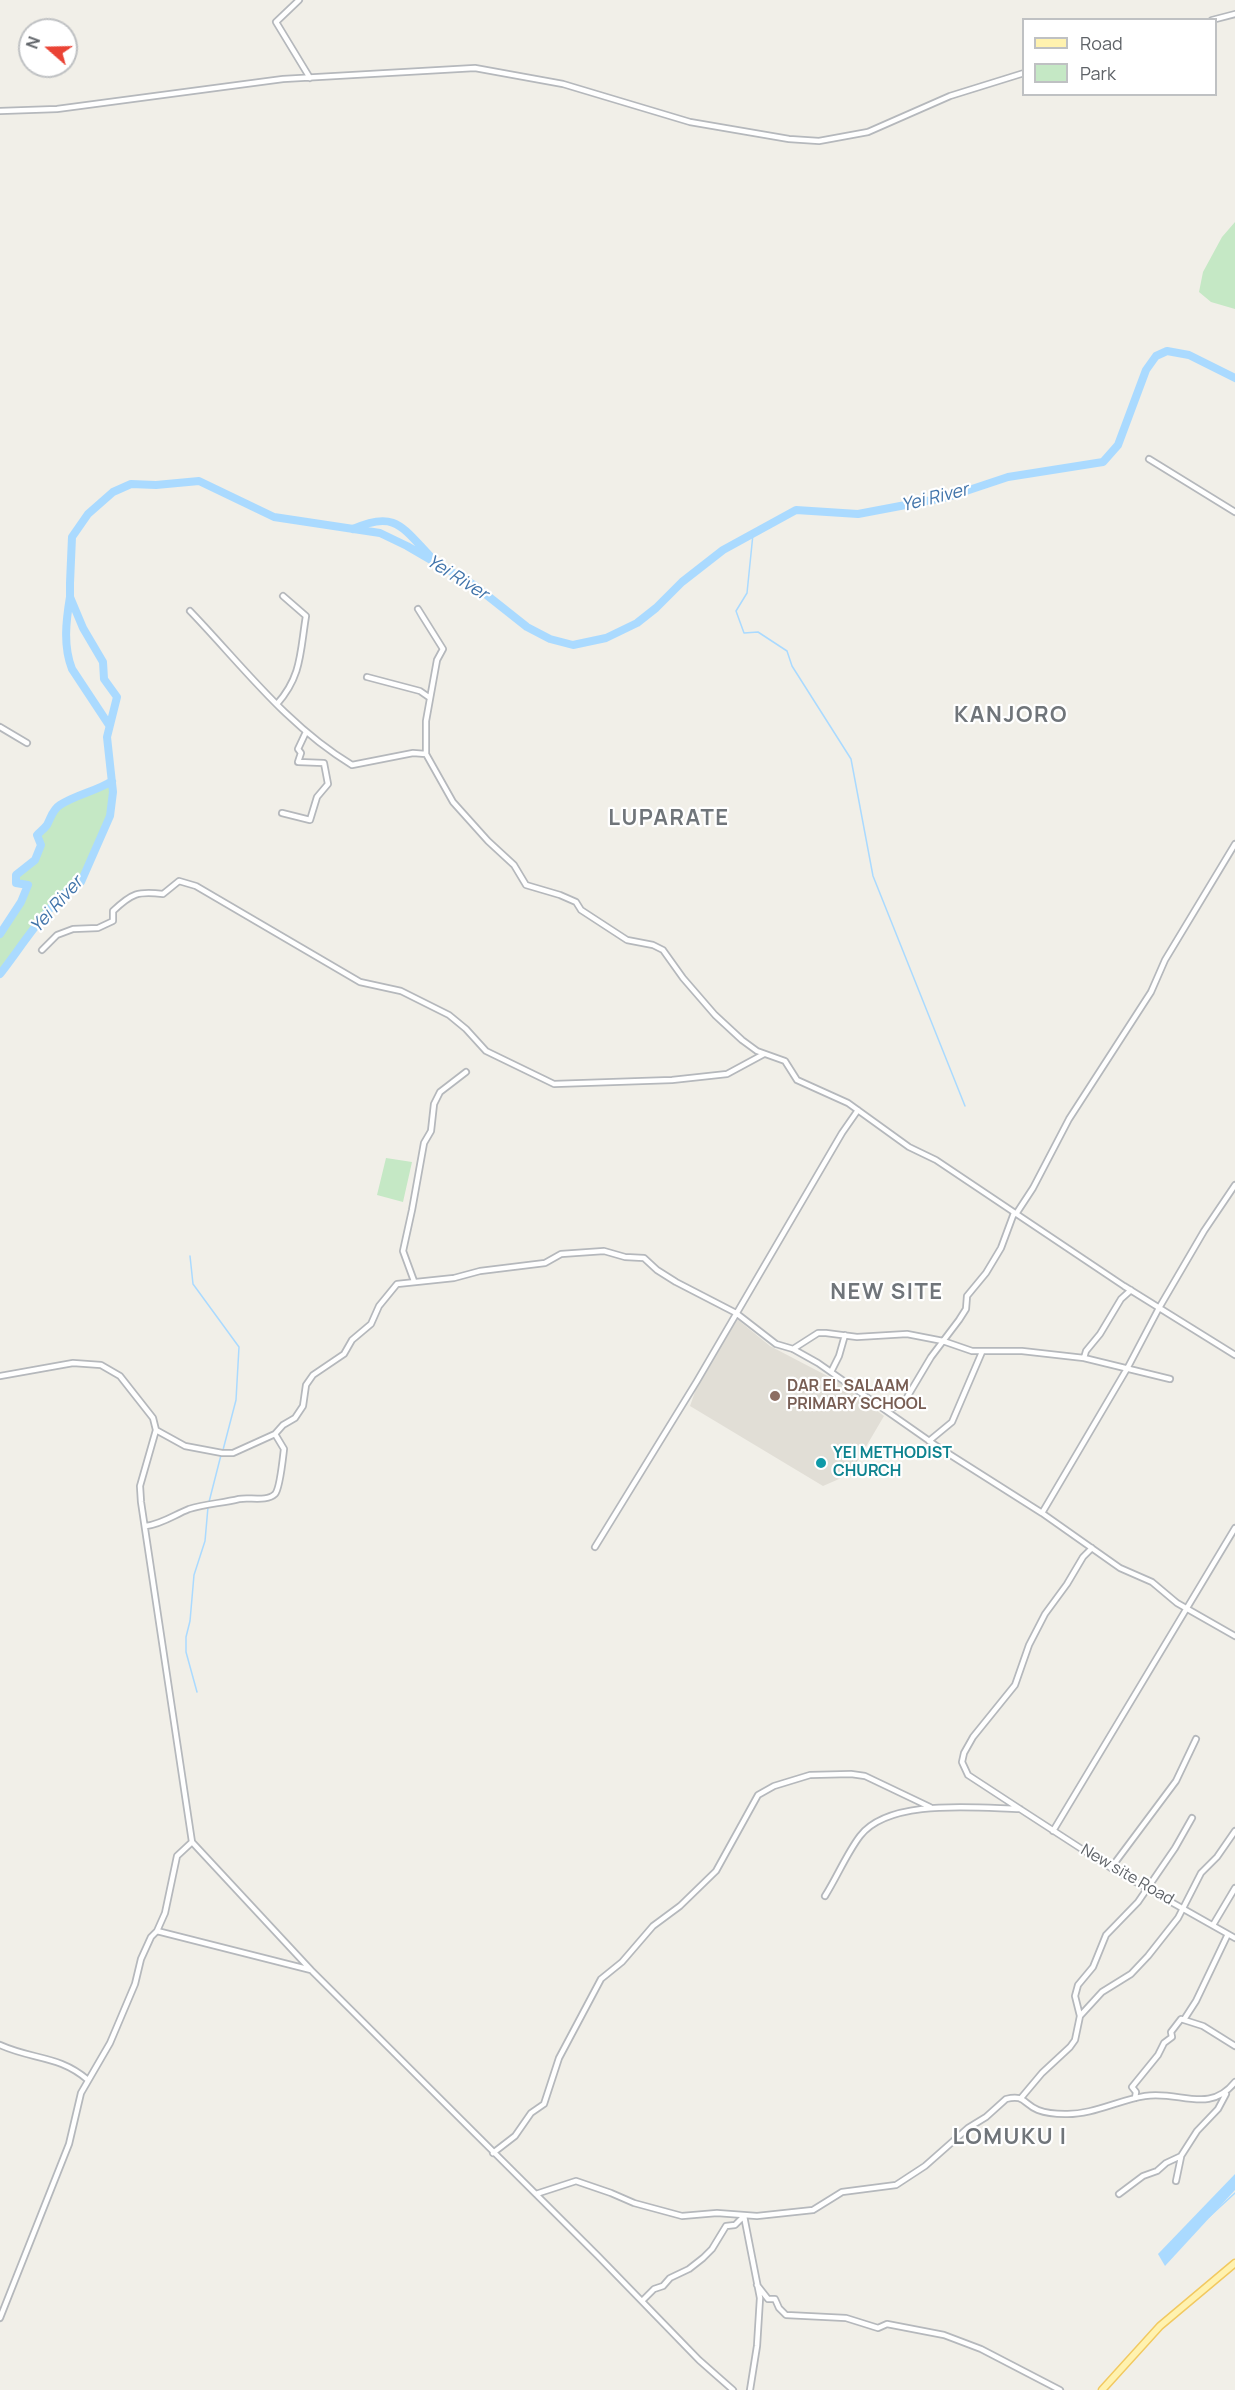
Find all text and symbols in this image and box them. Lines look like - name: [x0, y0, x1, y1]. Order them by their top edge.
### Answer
- north arrow: [18, 18, 78, 78]
- legend: [1022, 18, 1217, 96]
- text: Road: [1080, 31, 1123, 55]
- text: N: [21, 33, 45, 52]
- text: Park: [1080, 61, 1116, 85]
- water label: Yei River: [899, 479, 971, 517]
- water label: Yei River: [422, 551, 492, 605]
- district label: KANJORO: [954, 703, 1068, 729]
- district label: LUPARATE: [608, 806, 730, 832]
- water label: Yei River: [26, 872, 88, 938]
- district label: NEW SITE: [830, 1280, 944, 1306]
- place label: DAR EL SALAAM PRIMARY SCHOOL: [787, 1377, 926, 1415]
- marker: DAR EL SALAAM PRIMARY SCHOOL: [768, 1389, 782, 1403]
- place label: YEI METHODIST CHURCH: [833, 1444, 952, 1482]
- marker: YEI METHODIST CHURCH: [814, 1456, 828, 1470]
- street label: New site Road: [1077, 1841, 1177, 1909]
- district label: LOMUKU I: [952, 2125, 1068, 2151]

